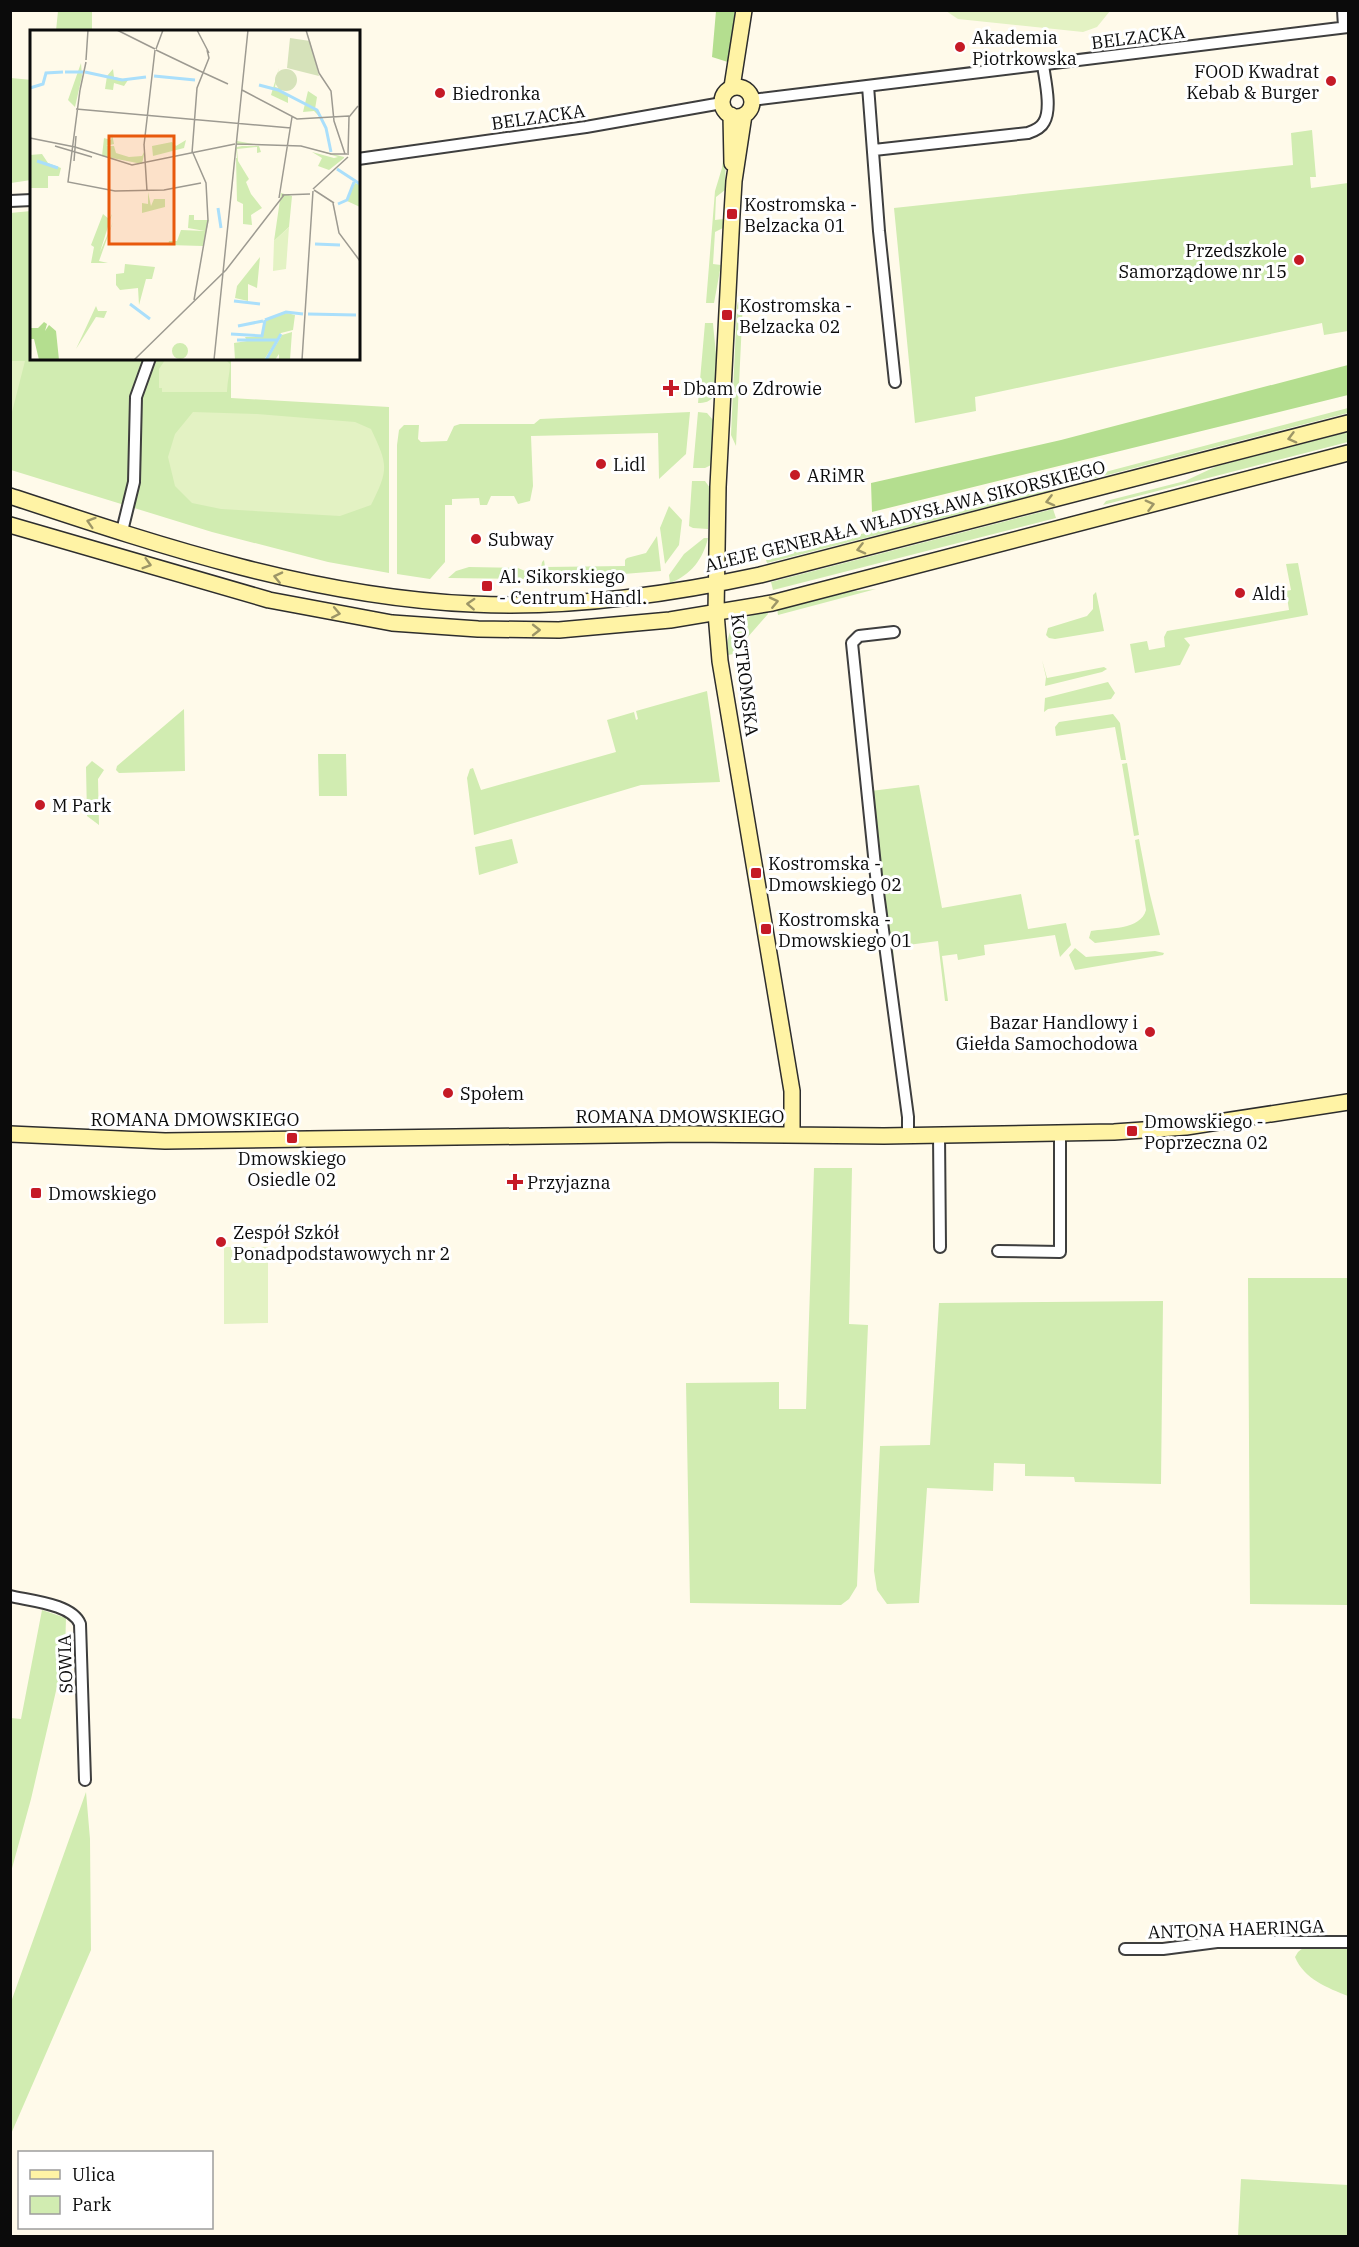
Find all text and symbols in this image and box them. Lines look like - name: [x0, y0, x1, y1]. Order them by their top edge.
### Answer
- street label: BELZACKA: [1090, 20, 1187, 54]
- place label: Akademia Piotrkowska: [972, 26, 1077, 70]
- inset map: [30, 30, 360, 360]
- marker: Akademia Piotrkowska: [953, 40, 967, 54]
- place label: FOOD Kwadrat Kebab & Burger: [1186, 60, 1319, 104]
- marker: FOOD Kwadrat Kebab & Burger: [1324, 74, 1338, 88]
- place label: Biedronka: [452, 82, 541, 105]
- marker: Biedronka: [433, 86, 447, 100]
- street label: BELZACKA: [490, 99, 587, 135]
- place label: Kostromska - Belzacka 01: [744, 193, 857, 237]
- marker: Kostromska - Belzacka 01: [725, 207, 739, 221]
- place label: Przedszkole Samorządowe nr 15: [1118, 239, 1287, 283]
- marker: Przedszkole Samorządowe nr 15: [1292, 253, 1306, 267]
- place label: Kostromska - Belzacka 02: [739, 294, 852, 338]
- marker: Kostromska - Belzacka 02: [720, 308, 734, 322]
- place label: Dbam o Zdrowie: [683, 377, 822, 400]
- marker: Dbam o Zdrowie: [664, 381, 678, 395]
- one-way arrow: [1287, 431, 1297, 444]
- place label: Lidl: [613, 453, 646, 476]
- street label: ALEJE GENERAŁA WŁADYSŁAWA SIKORSKIEGO: [702, 455, 1108, 577]
- marker: Lidl: [594, 457, 608, 471]
- place label: ARiMR: [807, 464, 865, 487]
- marker: ARiMR: [788, 468, 802, 482]
- one-way arrow: [1045, 494, 1055, 507]
- one-way arrow: [1145, 500, 1155, 513]
- one-way arrow: [86, 517, 97, 529]
- place label: Subway: [488, 528, 554, 551]
- marker: Subway: [469, 532, 483, 546]
- one-way arrow: [856, 542, 866, 555]
- one-way arrow: [142, 557, 152, 570]
- place label: Al. Sikorskiego - Centrum Handl.: [499, 565, 647, 609]
- one-way arrow: [273, 571, 283, 584]
- marker: Al. Sikorskiego - Centrum Handl.: [480, 579, 494, 593]
- place label: Aldi: [1252, 582, 1287, 605]
- marker: Aldi: [1233, 586, 1247, 600]
- one-way arrow: [768, 596, 778, 609]
- one-way arrow: [466, 598, 475, 611]
- one-way arrow: [331, 606, 341, 619]
- street label: KOSTROMSKA: [726, 612, 764, 738]
- one-way arrow: [532, 624, 541, 636]
- place label: M Park: [52, 794, 112, 817]
- marker: M Park: [33, 798, 47, 812]
- place label: Kostromska - Dmowskiego 02: [768, 852, 902, 896]
- marker: Kostromska - Dmowskiego 02: [749, 866, 763, 880]
- place label: Kostromska - Dmowskiego 01: [778, 908, 912, 952]
- marker: Kostromska - Dmowskiego 01: [759, 922, 773, 936]
- place label: Bazar Handlowy i Giełda Samochodowa: [956, 1011, 1138, 1055]
- marker: Bazar Handlowy i Giełda Samochodowa: [1143, 1025, 1157, 1039]
- place label: Społem: [460, 1082, 524, 1105]
- marker: Społem: [441, 1086, 455, 1100]
- street label: ROMANA DMOWSKIEGO: [576, 1105, 784, 1128]
- street label: ROMANA DMOWSKIEGO: [91, 1108, 299, 1131]
- place label: Dmowskiego - Poprzeczna 02: [1144, 1110, 1268, 1154]
- marker: Dmowskiego - Poprzeczna 02: [1125, 1124, 1139, 1138]
- marker: Dmowskiego Osiedle 02: [285, 1131, 299, 1145]
- place label: Dmowskiego Osiedle 02: [238, 1147, 346, 1191]
- place label: Przyjazna: [527, 1171, 611, 1194]
- marker: Przyjazna: [508, 1175, 522, 1189]
- place label: Dmowskiego: [48, 1182, 156, 1205]
- marker: Dmowskiego: [29, 1186, 43, 1200]
- place label: Zespół Szkół Ponadpodstawowych nr 2: [233, 1221, 450, 1265]
- marker: Zespół Szkół Ponadpodstawowych nr 2: [214, 1235, 228, 1249]
- street label: SOWIA: [52, 1633, 78, 1694]
- street label: ANTONA HAERINGA: [1147, 1914, 1325, 1944]
- legend: [18, 2151, 213, 2229]
- text: Ulica: [72, 2163, 116, 2186]
- text: Park: [72, 2193, 112, 2216]

